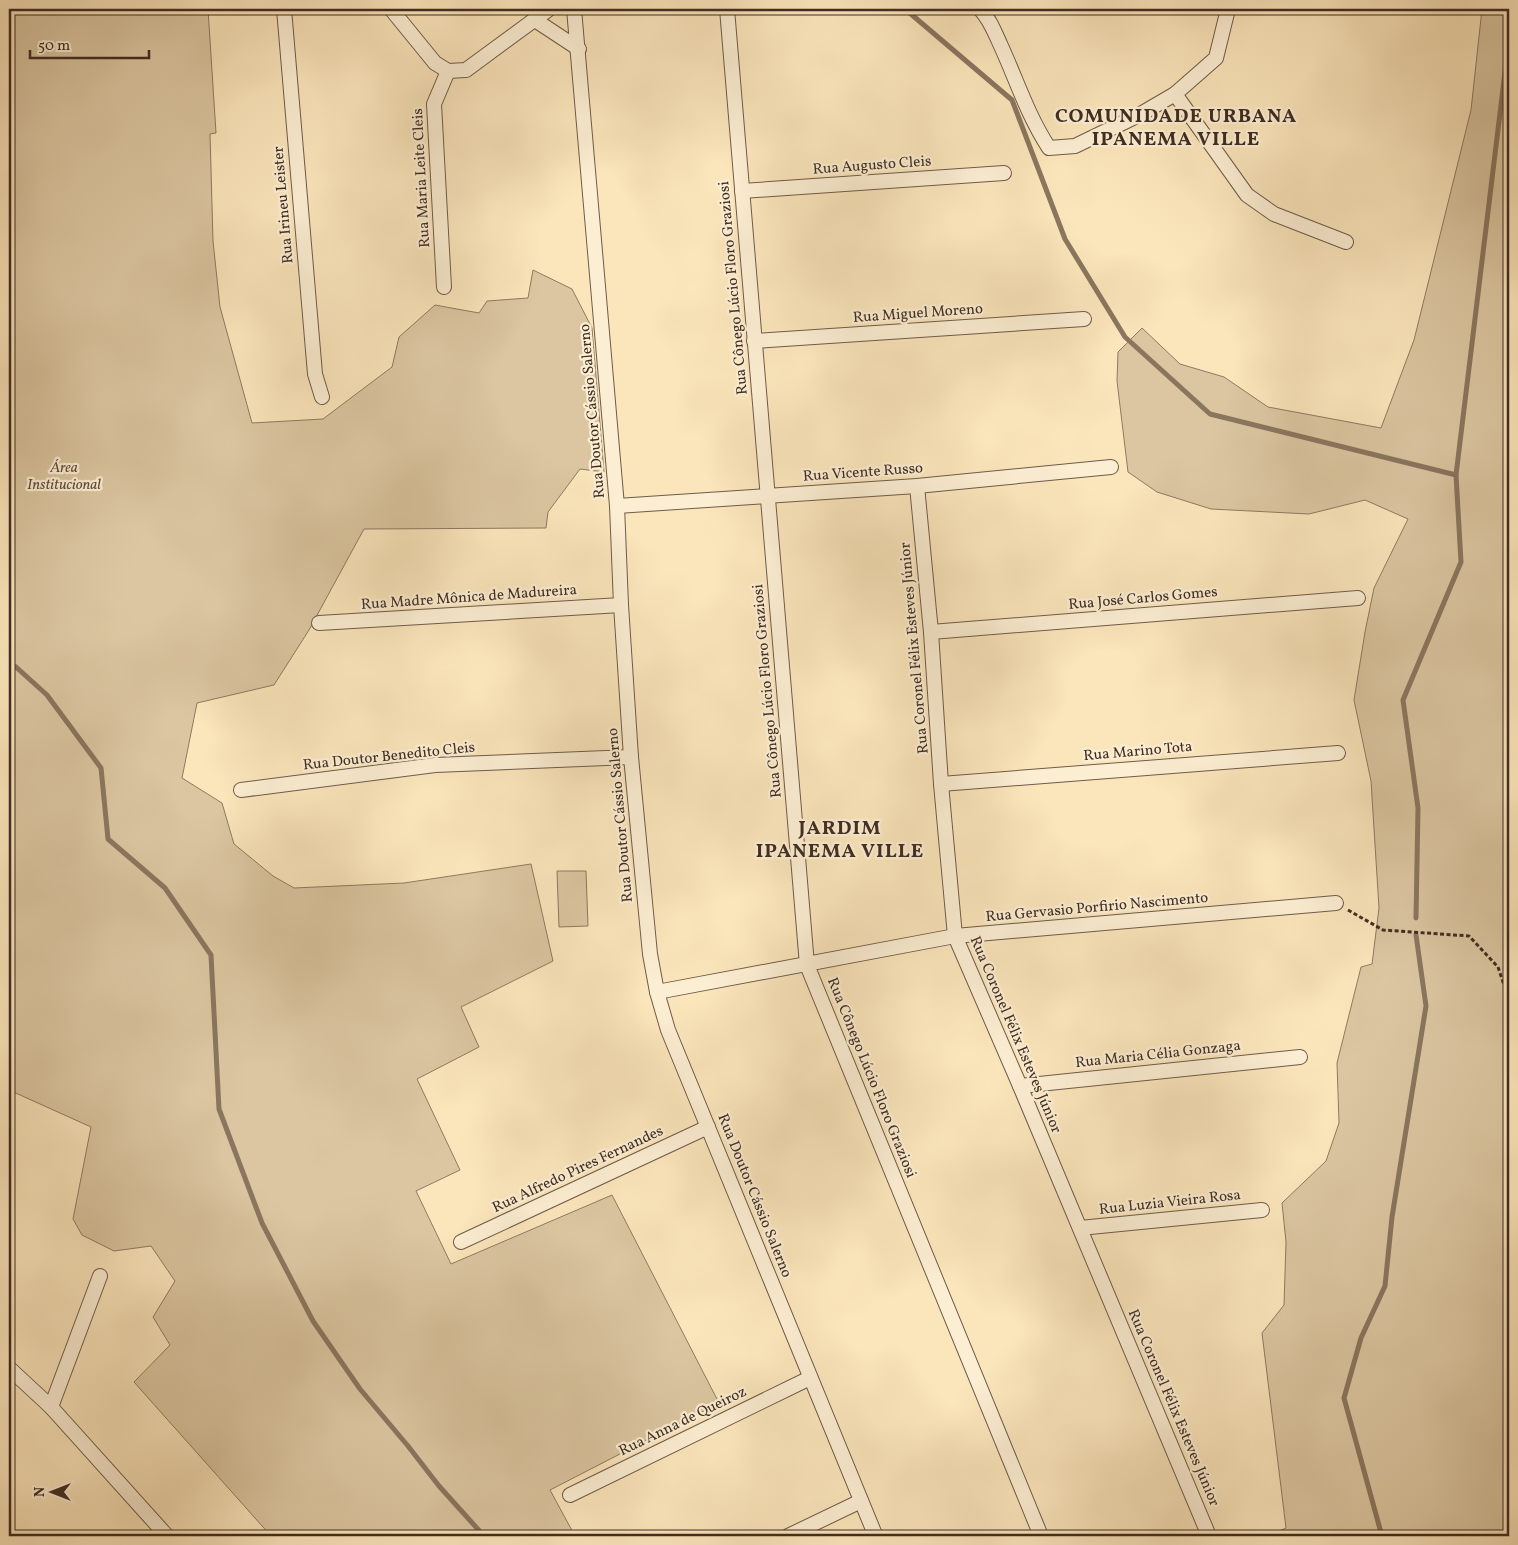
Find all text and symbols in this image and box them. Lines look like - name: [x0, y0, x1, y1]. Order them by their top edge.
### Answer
- scale bar: [30, 28, 149, 60]
- text: 50 m: [38, 36, 70, 57]
- district label: COMUNIDADE URBANA IPANEMA VILLE: [1055, 103, 1297, 154]
- street label: Rua Maria Leite Cleis: [408, 108, 436, 248]
- street label: Rua Irineu Leister: [268, 145, 300, 265]
- street label: Rua Augusto Cleis: [812, 151, 932, 181]
- street label: Rua Cônego Lúcio Floro Graziosi: [714, 180, 754, 396]
- street label: Rua Miguel Moreno: [852, 299, 984, 329]
- street label: Rua Doutor Cássio Salerno: [575, 323, 611, 499]
- park label: Área Institucional: [27, 458, 101, 496]
- street label: Rua Vicente Russo: [802, 458, 924, 488]
- street label: Rua Coronel Félix Esteves Júnior: [895, 541, 935, 755]
- street label: Rua Madre Mônica de Madureira: [360, 580, 578, 616]
- street label: Rua José Carlos Gomes: [1067, 582, 1219, 616]
- street label: Rua Cônego Lúcio Floro Graziosi: [748, 583, 788, 799]
- street label: Rua Doutor Cássio Salerno: [603, 727, 639, 903]
- street label: Rua Marino Tota: [1083, 737, 1193, 767]
- street label: Rua Doutor Benedito Cleis: [302, 738, 476, 776]
- district label: JARDIM IPANEMA VILLE: [756, 815, 924, 866]
- street label: Rua Gervasio Porfirio Nascimento: [985, 888, 1209, 928]
- street label: Rua Coronel Félix Esteves Júnior: [964, 933, 1066, 1137]
- street label: Rua Cônego Lúcio Floro Graziosi: [821, 975, 921, 1181]
- street label: Rua Maria Célia Gonzaga: [1074, 1036, 1242, 1074]
- street label: Rua Doutor Cássio Salerno: [711, 1111, 797, 1281]
- street label: Rua Alfredo Pires Fernandes: [489, 1121, 667, 1219]
- street label: Rua Luzia Vieira Rosa: [1098, 1185, 1242, 1221]
- street label: Rua Coronel Félix Esteves Júnior: [1122, 1306, 1224, 1510]
- street label: Rua Anna de Queiroz: [616, 1382, 750, 1462]
- north arrow: [28, 1468, 78, 1518]
- text: N: [31, 1487, 50, 1497]

